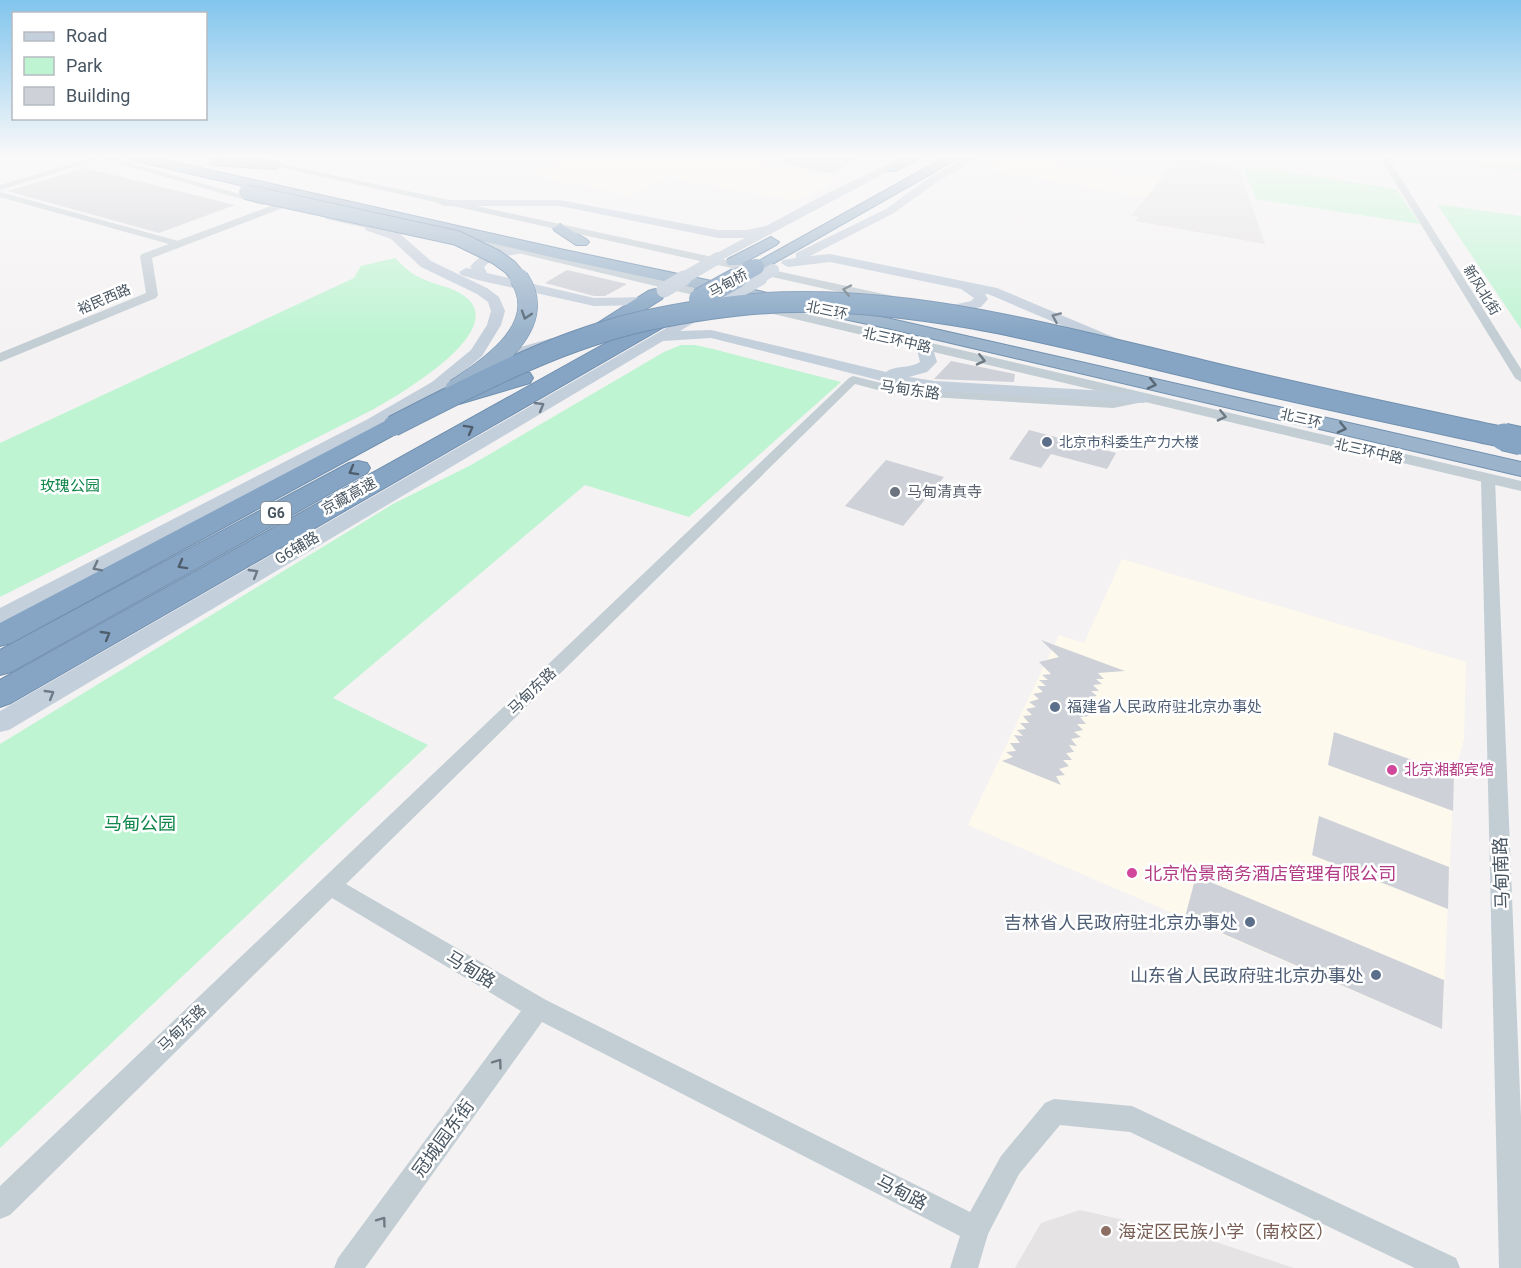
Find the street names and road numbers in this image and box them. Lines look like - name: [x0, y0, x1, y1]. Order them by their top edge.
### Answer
- street label: 新风北街: [1460, 262, 1504, 318]
- street label: 马甸桥: [706, 266, 750, 300]
- street label: 裕民西路: [75, 281, 133, 317]
- street label: 北三环: [805, 298, 849, 322]
- street label: 北三环中路: [861, 324, 933, 356]
- street label: 马甸东路: [879, 377, 941, 403]
- street label: 北三环: [1279, 405, 1323, 431]
- street label: 北三环中路: [1333, 435, 1405, 467]
- street label: 京藏高速: [318, 474, 380, 518]
- road number: G6: [261, 502, 291, 524]
- street label: G6辅路: [272, 528, 322, 568]
- street label: 马甸东路: [504, 664, 560, 718]
- street label: 马甸南路: [1489, 837, 1513, 909]
- street label: 马甸路: [442, 946, 500, 992]
- street label: 马甸东路: [154, 1001, 210, 1055]
- street label: 冠城园东街: [408, 1095, 478, 1181]
- street label: 马甸路: [873, 1170, 931, 1214]

